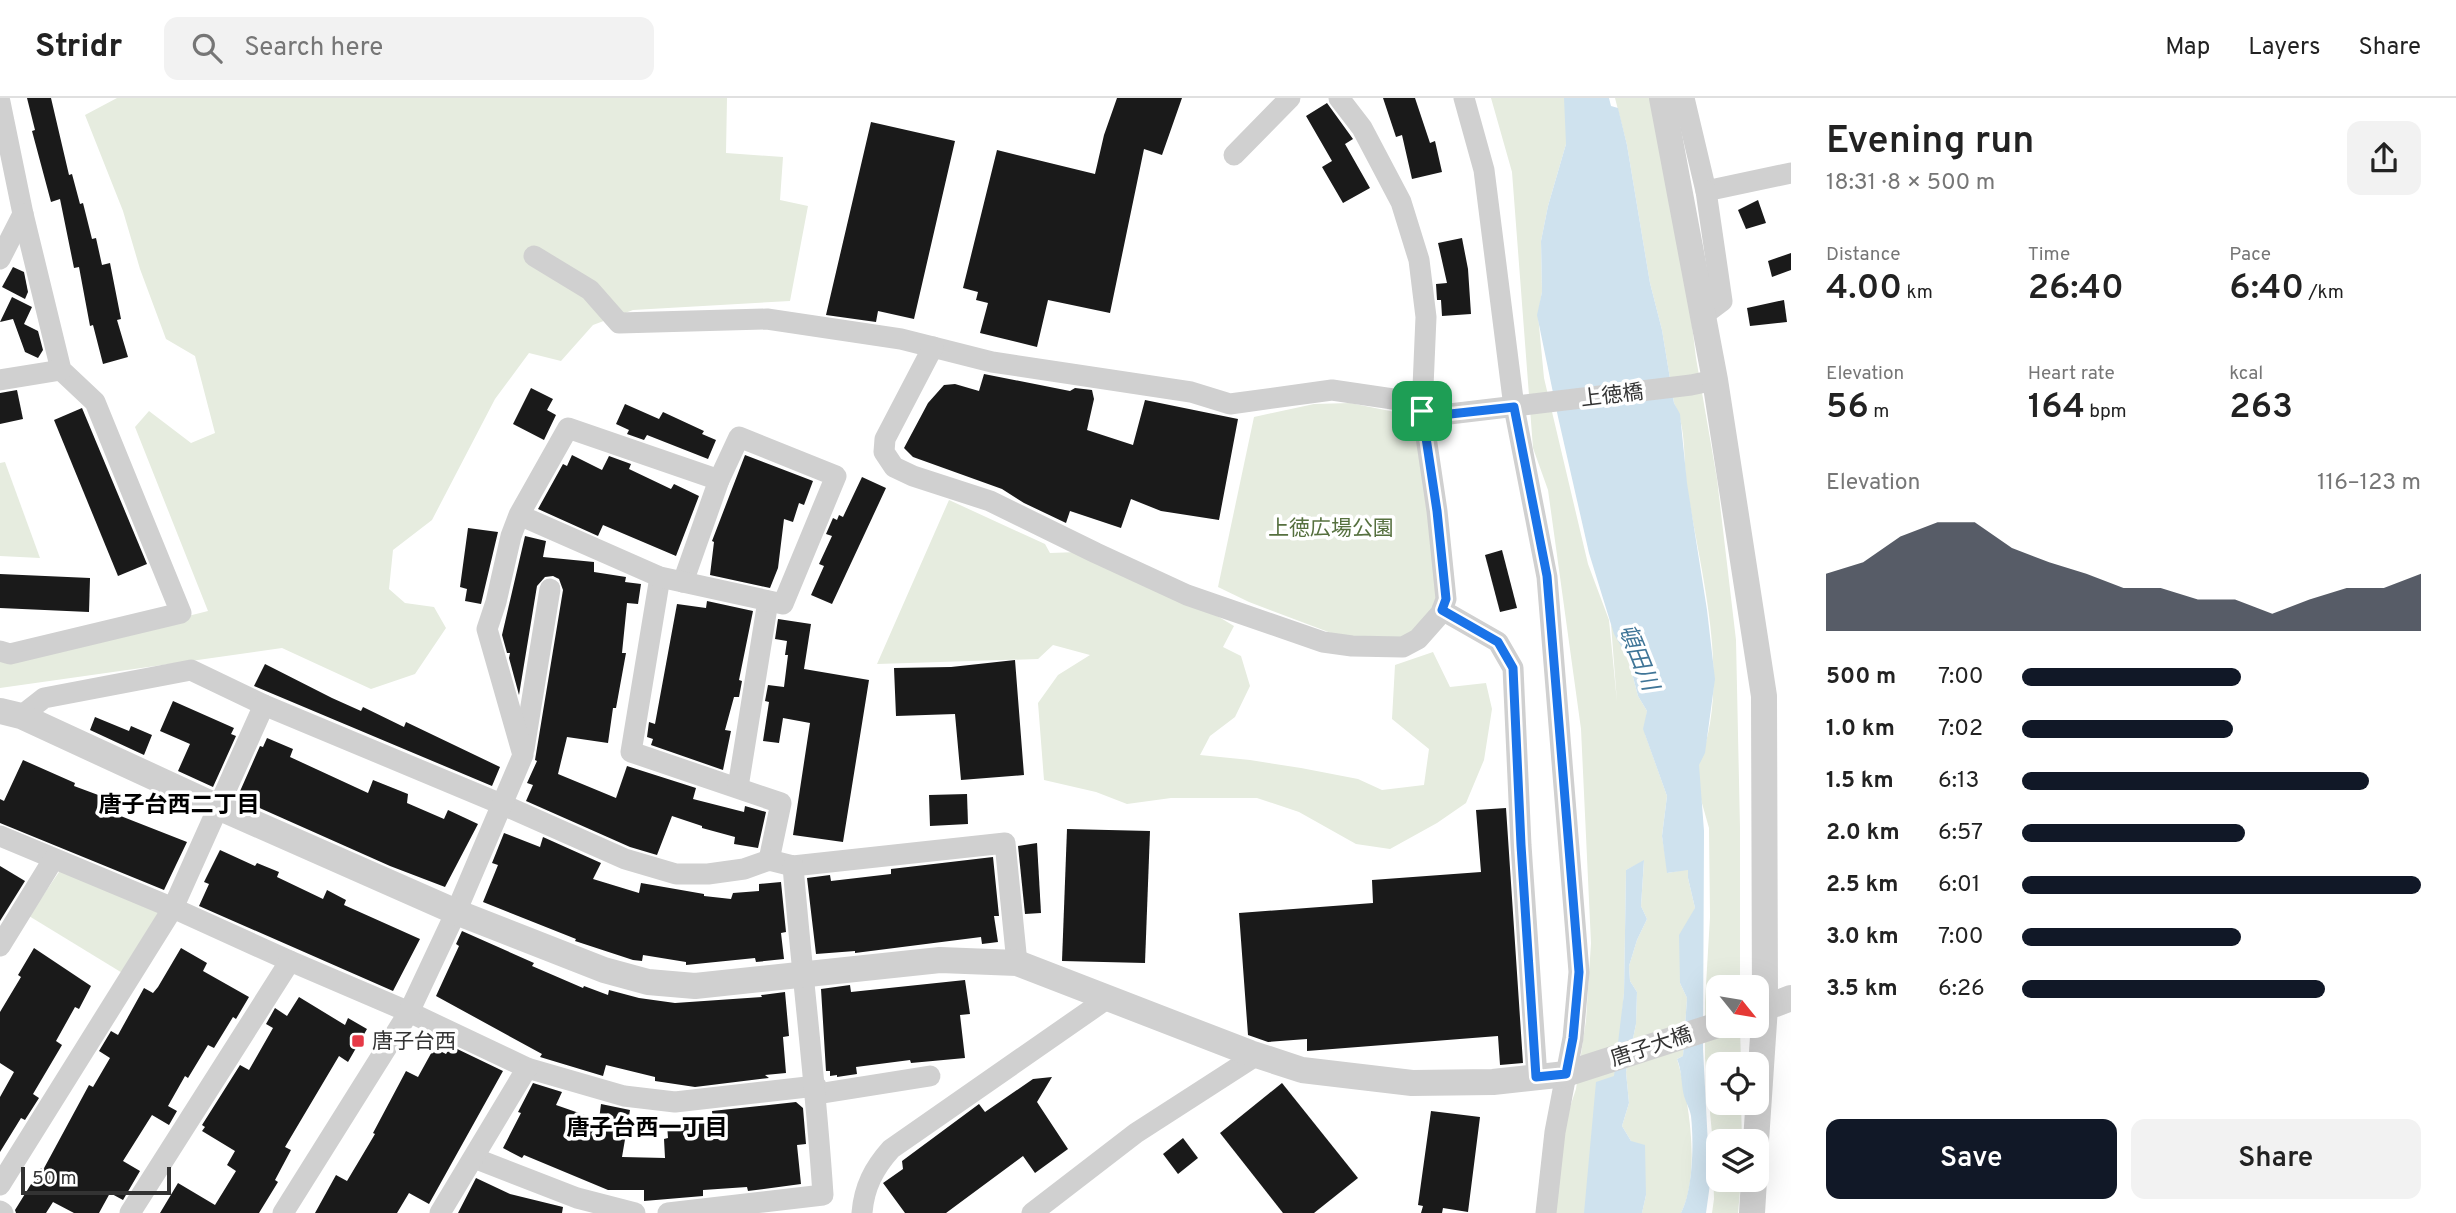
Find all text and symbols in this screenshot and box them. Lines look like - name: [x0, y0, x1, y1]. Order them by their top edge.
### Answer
- search box: [164, 17, 654, 80]
- text: Stridr: [35, 27, 122, 69]
- icon: search: [188, 29, 226, 67]
- text: Search here: [244, 32, 383, 65]
- text: Map: [2165, 33, 2210, 63]
- text: Layers: [2248, 33, 2320, 63]
- text: Share: [2358, 33, 2421, 63]
- text: Evening run: [1826, 118, 2034, 167]
- button: share: [2347, 121, 2421, 195]
- text: 18:31 · 8 × 500 m: [1826, 169, 1995, 198]
- text: Distance: [1826, 243, 1901, 267]
- text: Time: [2028, 243, 2070, 267]
- text: Pace: [2229, 243, 2271, 267]
- text: 4.00: [1826, 267, 1902, 311]
- text: 26:40: [2028, 267, 2124, 311]
- text: 6:40: [2229, 267, 2304, 311]
- text: km: [1902, 281, 1933, 305]
- text: /km: [2304, 281, 2344, 305]
- text: Elevation: [1826, 362, 1904, 386]
- text: Heart rate: [2028, 362, 2115, 386]
- text: kcal: [2229, 362, 2263, 386]
- street label: 上徳橋: [1579, 379, 1645, 414]
- pin: [1392, 381, 1452, 441]
- text: 56: [1826, 386, 1869, 430]
- text: 164: [2028, 386, 2085, 430]
- text: 263: [2229, 386, 2293, 430]
- icon: arrive: [1403, 392, 1441, 430]
- text: m: [1869, 400, 1889, 424]
- text: bpm: [2085, 400, 2127, 424]
- text: Elevation: [1826, 469, 1921, 498]
- text: 116–123 m: [2317, 469, 2421, 498]
- park label: 上徳広場公園: [1268, 516, 1394, 543]
- water label: 頓田川: [1610, 621, 1664, 698]
- text: 500 m: [1826, 663, 1896, 692]
- text: 7:00: [1938, 663, 1984, 692]
- text: 1.0 km: [1826, 715, 1895, 744]
- text: 7:02: [1938, 715, 1983, 744]
- text: 1.5 km: [1826, 767, 1894, 796]
- text: 6:13: [1938, 767, 1979, 796]
- district label: 唐子台西二丁目: [99, 792, 260, 821]
- text: 2.0 km: [1826, 819, 1900, 848]
- text: 6:57: [1938, 819, 1983, 848]
- text: 2.5 km: [1826, 871, 1899, 900]
- text: 6:01: [1938, 871, 1980, 900]
- text: 3.0 km: [1826, 923, 1899, 952]
- text: 7:00: [1938, 923, 1984, 952]
- north arrow: [1706, 975, 1769, 1038]
- map controls: [1706, 975, 1769, 1192]
- text: 3.5 km: [1826, 975, 1898, 1004]
- text: 6:26: [1938, 975, 1985, 1004]
- street label: 唐子大橋: [1607, 1022, 1696, 1073]
- place label: 唐子台西: [372, 1029, 456, 1056]
- marker: 唐子台西: [350, 1033, 366, 1049]
- button: locate: [1706, 1052, 1769, 1115]
- district label: 唐子台西一丁目: [567, 1115, 728, 1144]
- button: Save: [1826, 1119, 2117, 1199]
- button: Share: [2131, 1119, 2421, 1199]
- button: layers: [1706, 1129, 1769, 1192]
- scale bar: [21, 1164, 172, 1196]
- text: 50 m: [32, 1167, 77, 1191]

